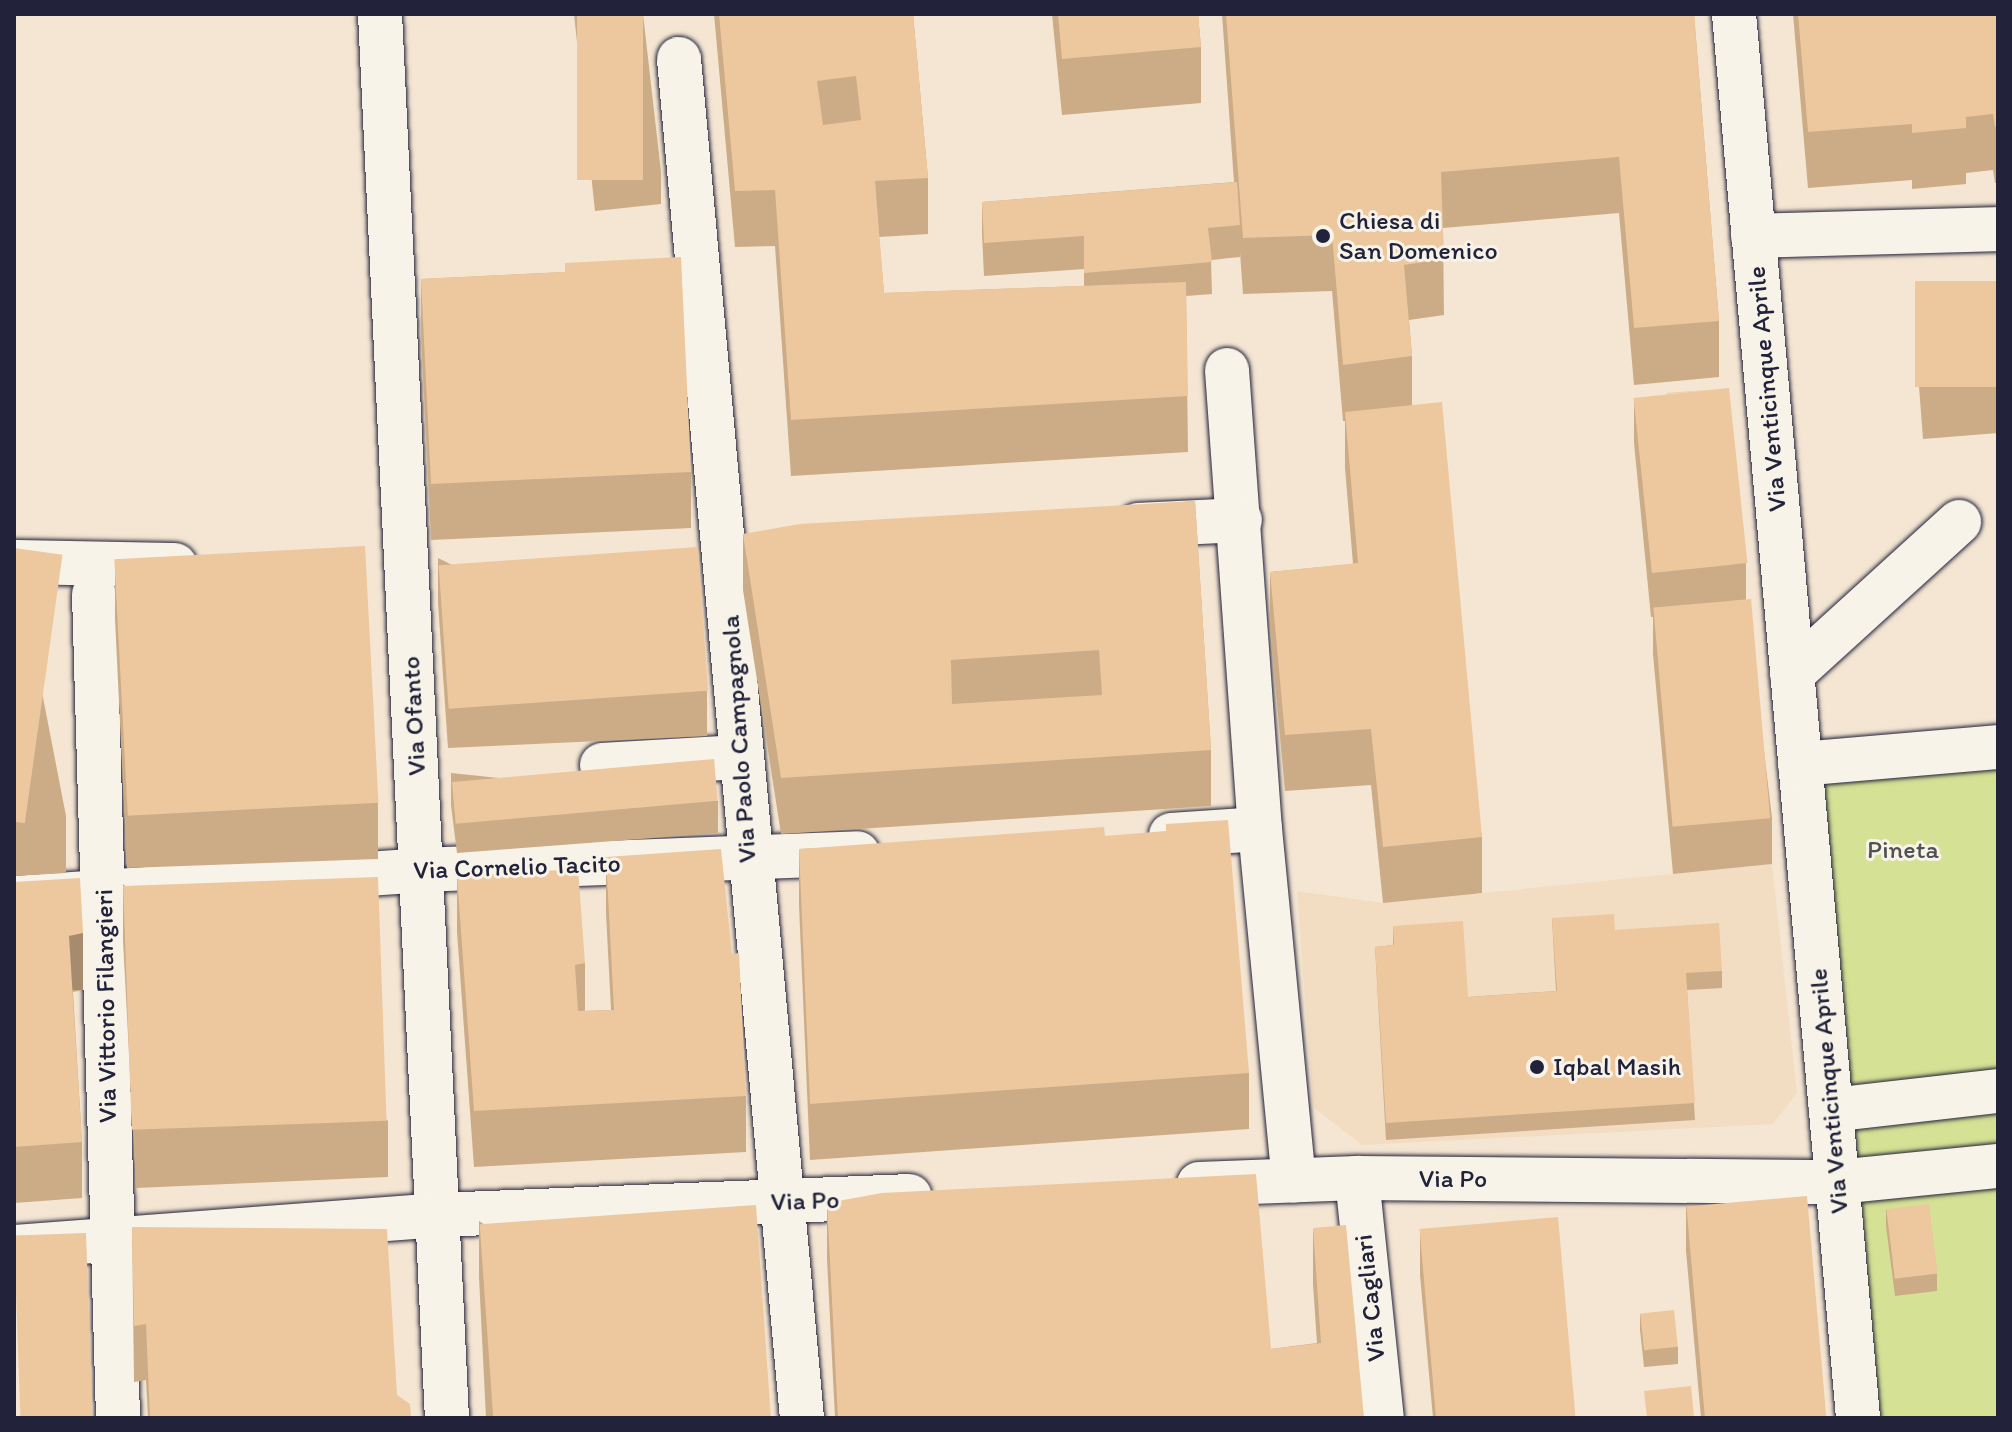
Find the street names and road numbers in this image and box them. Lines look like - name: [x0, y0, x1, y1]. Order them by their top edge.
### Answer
- street label: Via Venticinque Aprile: [1741, 266, 1793, 512]
- street label: Via Paolo Campagnola: [715, 614, 763, 864]
- street label: Via Ofanto: [395, 656, 433, 776]
- street label: Via Cornelio Tacito: [413, 848, 621, 886]
- street label: Via Vittorio Filangieri: [88, 889, 124, 1123]
- street label: Via Venticinque Aprile: [1803, 968, 1855, 1214]
- street label: Via Po: [1419, 1163, 1487, 1195]
- street label: Via Po: [770, 1184, 840, 1218]
- street label: Via Cagliari: [1348, 1232, 1392, 1364]

